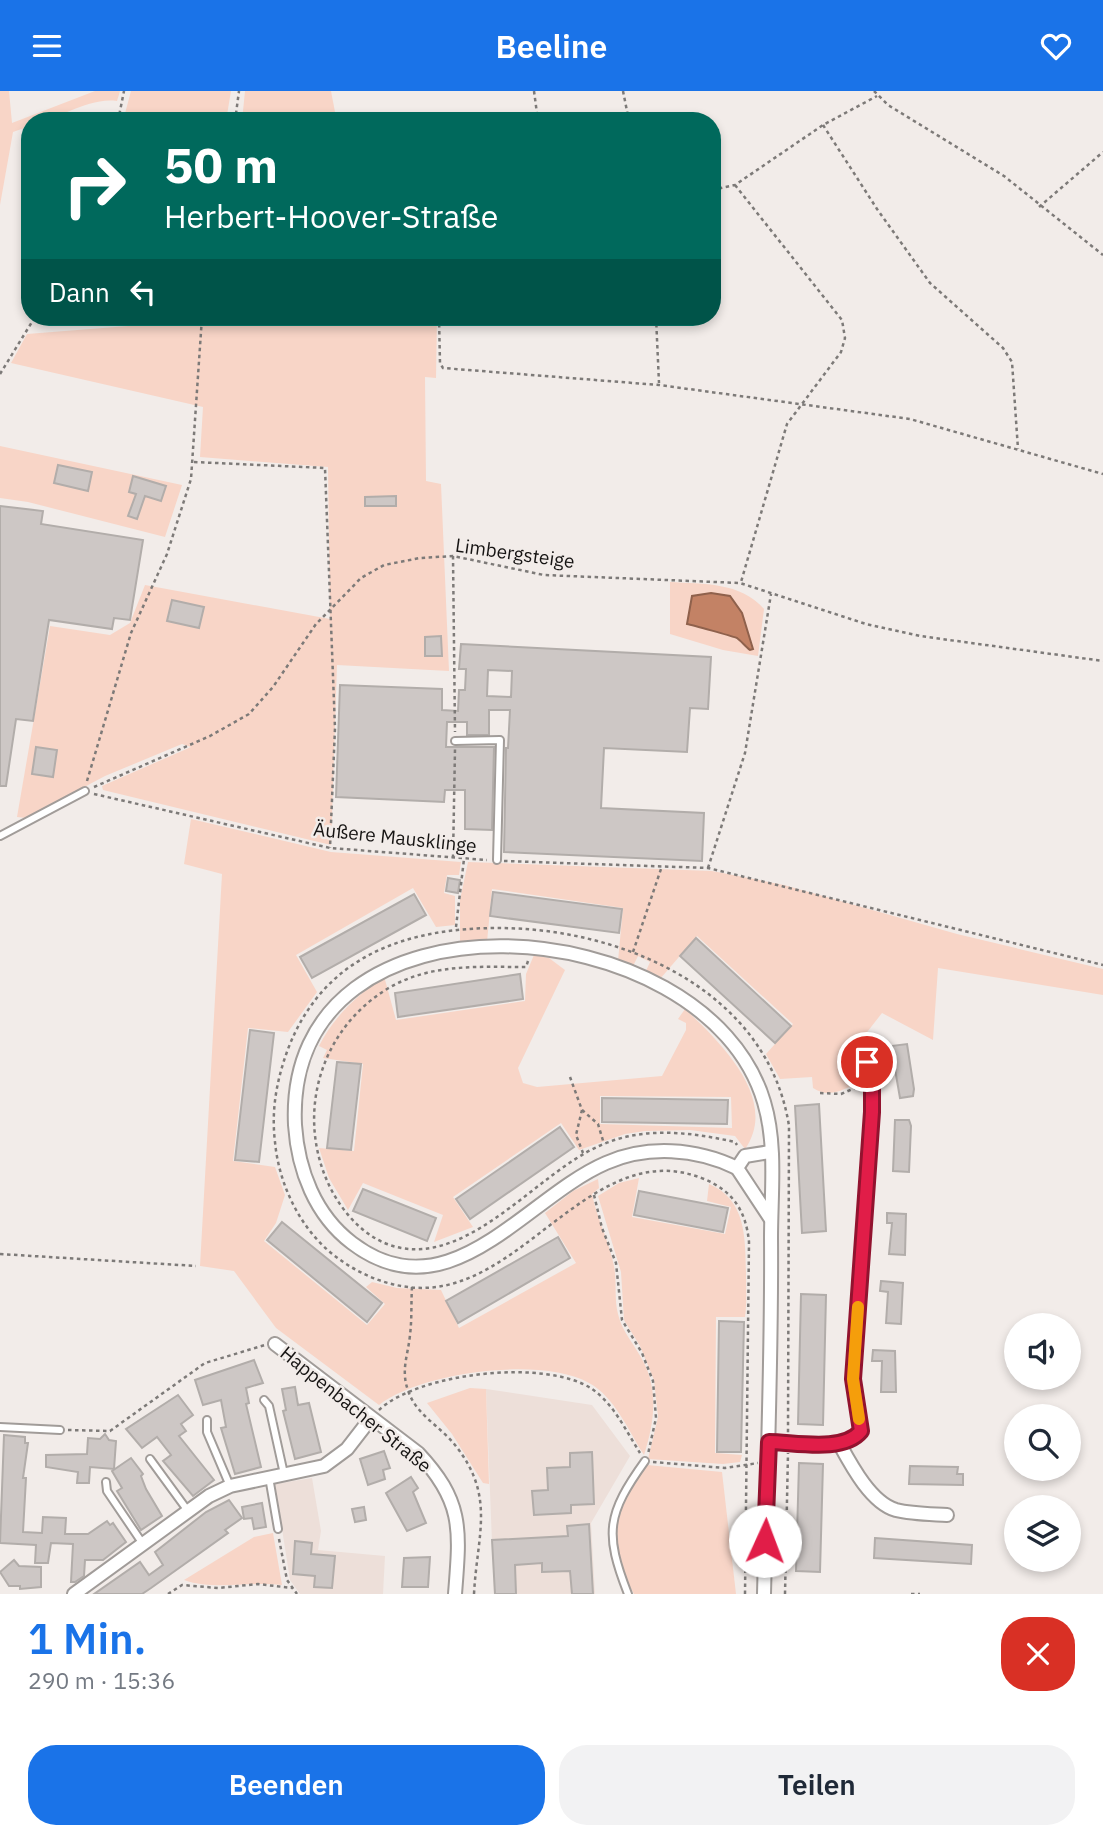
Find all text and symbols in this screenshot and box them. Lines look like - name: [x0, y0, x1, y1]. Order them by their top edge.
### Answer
- text: Beeline: [496, 25, 607, 67]
- icon: menu: [28, 27, 66, 65]
- icon: heart: [1037, 27, 1075, 65]
- text: 50 m: [164, 133, 278, 196]
- icon: right: [49, 140, 140, 231]
- text: Herbert-Hoover-Straße: [164, 195, 498, 237]
- icon: left: [124, 273, 162, 311]
- text: Dann: [49, 275, 110, 309]
- street label: Limbergsteige: [454, 533, 576, 573]
- street label: Äußere Mausklinge: [312, 816, 478, 858]
- pin: [837, 1032, 897, 1092]
- icon: arrive: [848, 1043, 886, 1081]
- map controls: [1004, 1313, 1081, 1572]
- button: sound: [1004, 1313, 1081, 1390]
- street label: Happenbacher Straße: [276, 1341, 436, 1477]
- button: search: [1004, 1404, 1081, 1481]
- button: layers: [1004, 1495, 1081, 1572]
- position arrow: [728, 1504, 802, 1578]
- text: 1 Min.: [28, 1611, 146, 1666]
- button: close: [1001, 1617, 1075, 1691]
- text: 290 m · 15:36: [28, 1665, 175, 1695]
- button: Beenden: [28, 1745, 545, 1825]
- button: Teilen: [559, 1745, 1075, 1825]

